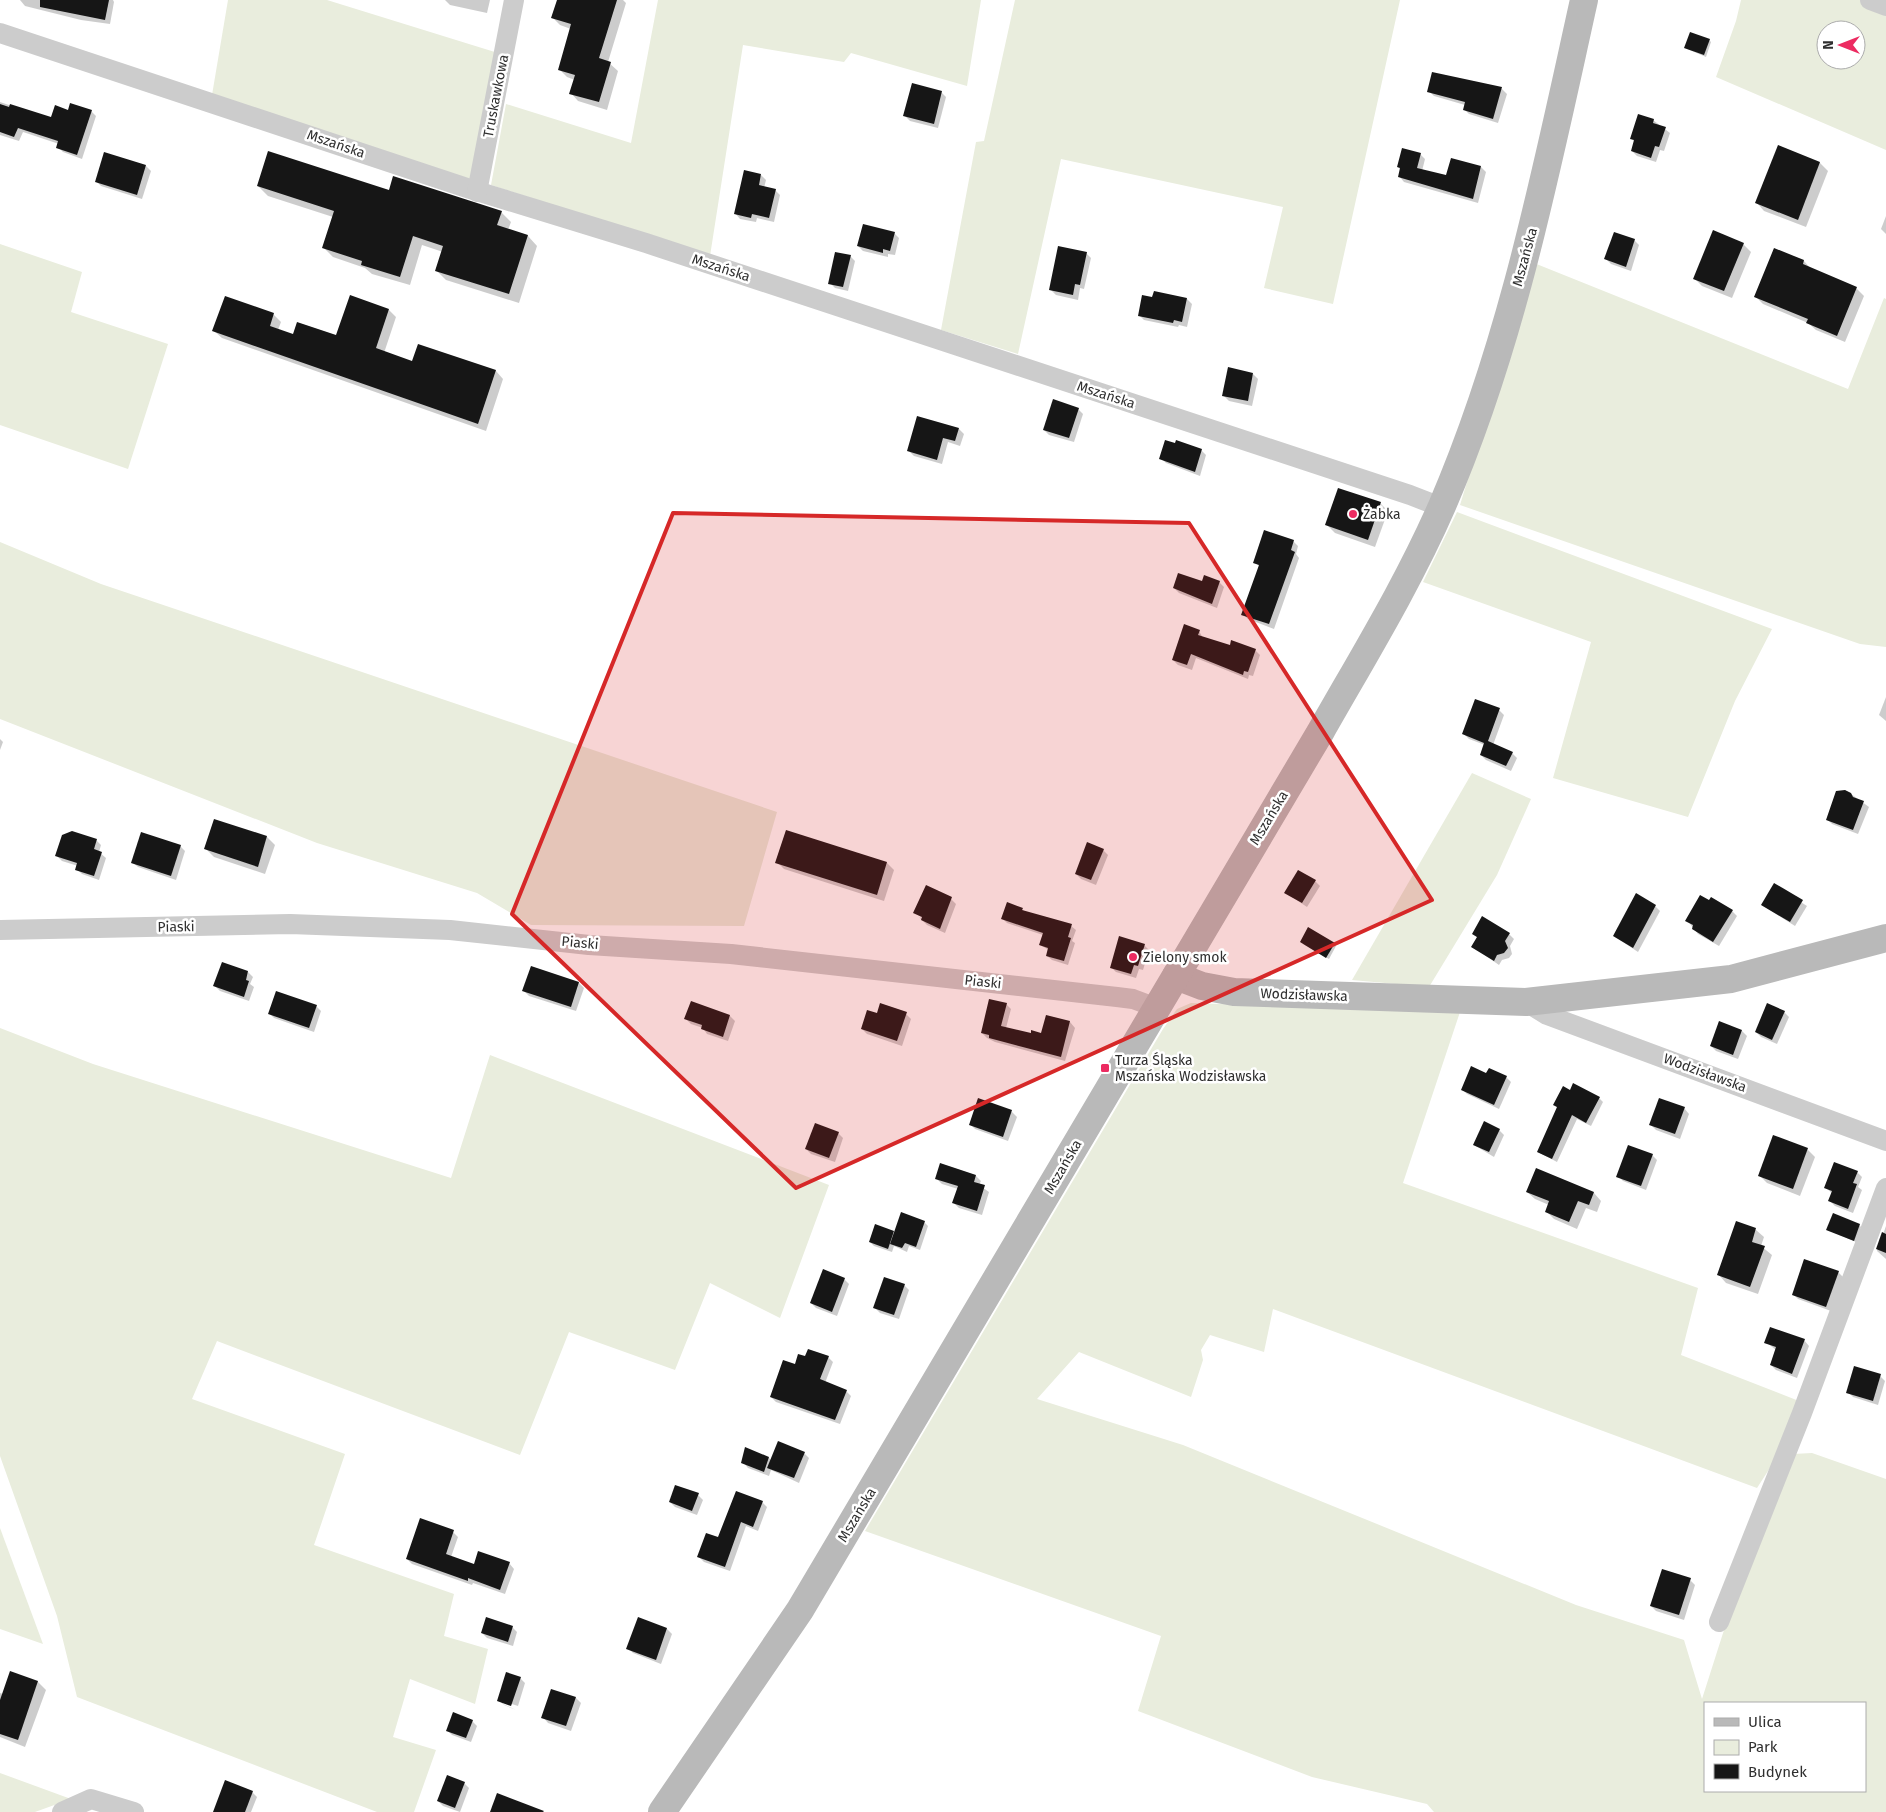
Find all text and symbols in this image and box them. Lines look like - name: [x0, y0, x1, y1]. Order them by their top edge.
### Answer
- north arrow: [1816, 20, 1866, 70]
- text: N: [1820, 40, 1837, 50]
- street label: Truskawkowa: [480, 53, 512, 139]
- street label: Mszańska: [305, 126, 367, 162]
- street label: Mszańska: [1509, 226, 1541, 288]
- street label: Mszańska: [690, 251, 752, 285]
- street label: Mszańska: [1075, 378, 1137, 412]
- place label: Żabka: [1363, 505, 1401, 523]
- marker: Żabka: [1347, 508, 1359, 520]
- street label: Mszańska: [1246, 788, 1292, 848]
- street label: Piaski: [157, 918, 195, 936]
- street label: Piaski: [561, 933, 599, 953]
- place label: Zielony smok: [1143, 949, 1228, 966]
- marker: Zielony smok: [1127, 951, 1139, 963]
- street label: Piaski: [964, 972, 1002, 992]
- street label: Wodzisławska: [1260, 985, 1348, 1005]
- street label: Wodzisławska: [1661, 1050, 1749, 1096]
- place label: Turza Śląska Mszańska Wodzisławska: [1115, 1051, 1266, 1085]
- marker: Turza Śląska Mszańska Wodzisławska: [1099, 1062, 1111, 1074]
- street label: Mszańska: [1041, 1137, 1085, 1197]
- street label: Mszańska: [834, 1485, 880, 1545]
- legend: [1704, 1702, 1866, 1792]
- text: Ulica: [1748, 1713, 1782, 1731]
- text: Park: [1748, 1738, 1778, 1756]
- text: Budynek: [1748, 1763, 1807, 1781]

